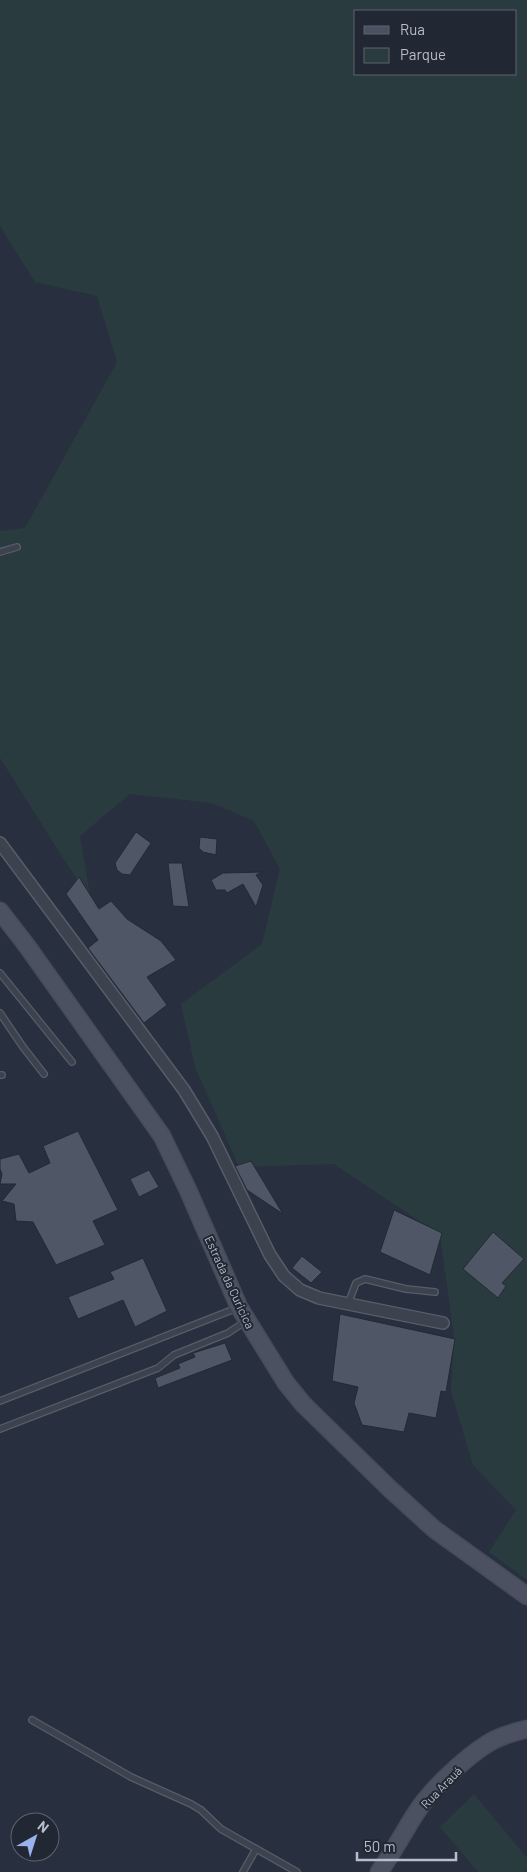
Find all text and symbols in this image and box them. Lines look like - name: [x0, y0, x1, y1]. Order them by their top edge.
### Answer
- legend: [354, 10, 517, 75]
- text: Rua: [400, 20, 425, 38]
- text: Parque: [400, 45, 446, 63]
- street label: Estrada da Curicica: [202, 1233, 258, 1331]
- street label: Rua Arauá: [418, 1763, 464, 1811]
- north arrow: [10, 1812, 60, 1862]
- text: N: [35, 1817, 52, 1836]
- scale bar: [357, 1830, 456, 1862]
- text: 50 m: [364, 1837, 396, 1855]

